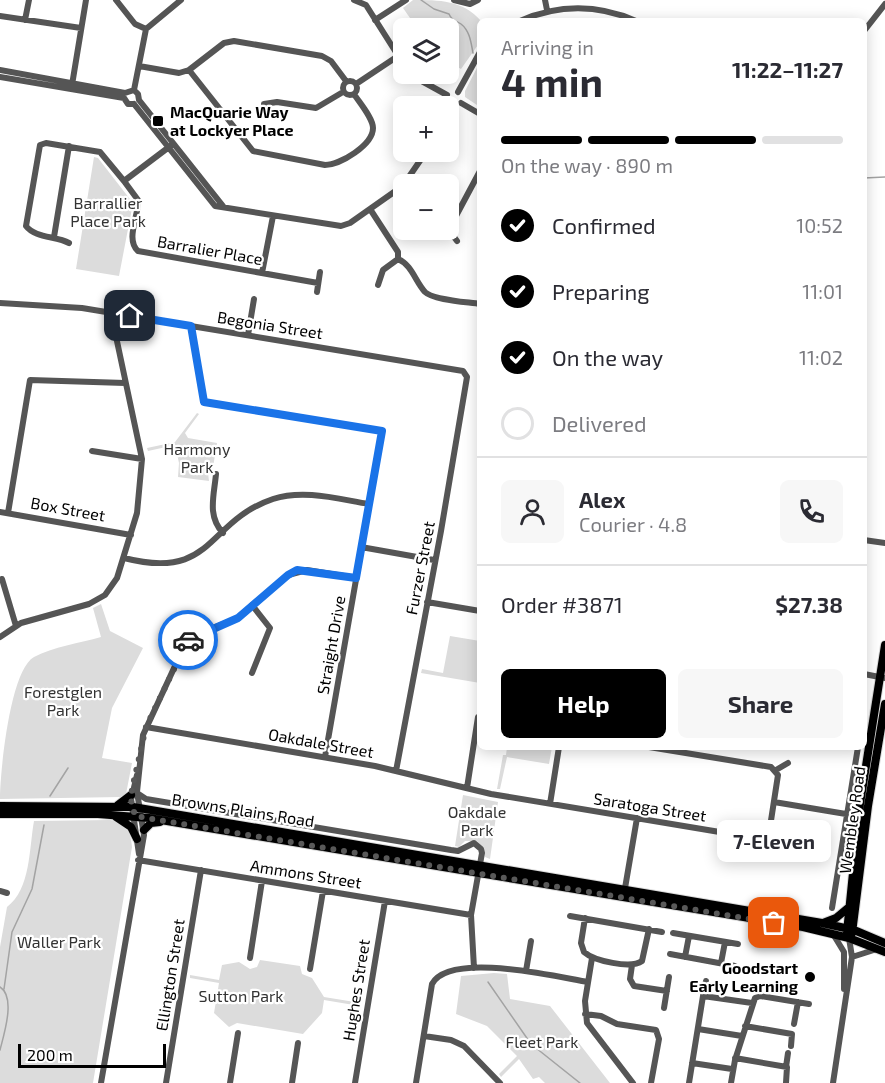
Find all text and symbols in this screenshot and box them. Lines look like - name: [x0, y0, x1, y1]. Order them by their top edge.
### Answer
- map controls: [393, 18, 459, 240]
- button: layers: [393, 18, 459, 84]
- text: Arriving in: [501, 35, 594, 59]
- text: 11:22–11:27: [732, 56, 843, 82]
- text: 4 min: [501, 58, 603, 105]
- button: +: [393, 96, 459, 162]
- place label: MacQuarie Way at Lockyer Place: [170, 102, 293, 140]
- marker: MacQuarie Way at Lockyer Place: [151, 114, 165, 128]
- text: On the way · 890 m: [501, 153, 673, 177]
- button: −: [393, 174, 459, 240]
- park label: Barrallier Place Park: [70, 193, 146, 230]
- icon: check: [501, 209, 534, 242]
- text: Confirmed: [552, 212, 656, 238]
- text: 10:52: [796, 213, 843, 237]
- street label: Barralier Place: [156, 231, 264, 268]
- icon: check: [501, 275, 534, 308]
- text: Preparing: [552, 278, 650, 304]
- text: 11:01: [802, 279, 843, 303]
- pin: [104, 290, 155, 341]
- icon: home: [113, 299, 146, 332]
- street label: Begonia Street: [216, 307, 324, 342]
- icon: check: [501, 341, 534, 374]
- text: On the way: [552, 344, 663, 370]
- text: 11:02: [799, 345, 843, 369]
- text: Delivered: [552, 410, 647, 436]
- park label: Harmony Park: [164, 439, 231, 476]
- button: person: [501, 480, 564, 543]
- button: phone: [780, 480, 843, 543]
- text: Alex: [579, 486, 625, 512]
- street label: Box Street: [29, 493, 107, 524]
- text: Courier · 4.8: [579, 512, 687, 536]
- street label: Furzer Street: [401, 520, 438, 616]
- text: Order #3871: [501, 591, 623, 617]
- text: $27.38: [775, 591, 843, 617]
- street label: Straight Drive: [312, 594, 349, 696]
- courier: [158, 610, 218, 670]
- icon: car: [172, 624, 205, 657]
- button: Help: [501, 669, 666, 738]
- button: Share: [678, 669, 843, 738]
- park label: Forestglen Park: [24, 682, 102, 719]
- street label: Oakdale Street: [267, 724, 375, 761]
- street label: Wembley Road: [835, 765, 868, 875]
- street label: Saratoga Street: [592, 788, 708, 825]
- street label: Browns Plains Road: [170, 789, 316, 830]
- park label: Oakdale Park: [448, 802, 506, 839]
- callout: 7-Eleven: [717, 821, 831, 863]
- text: 7-Eleven: [733, 829, 815, 853]
- street label: Ammons Street: [249, 855, 363, 892]
- pin: [748, 897, 799, 948]
- icon: bag: [757, 906, 790, 939]
- street label: Ellington Street: [151, 918, 188, 1032]
- park label: Waller Park: [17, 932, 101, 951]
- street label: Hughes Street: [338, 938, 373, 1042]
- place label: Goodstart Early Learning: [689, 958, 799, 996]
- marker: Goodstart Early Learning: [803, 970, 817, 984]
- park label: Sutton Park: [199, 986, 283, 1005]
- park label: Fleet Park: [506, 1032, 578, 1051]
- scale bar: [18, 1041, 166, 1068]
- text: 200 m: [27, 1045, 73, 1064]

